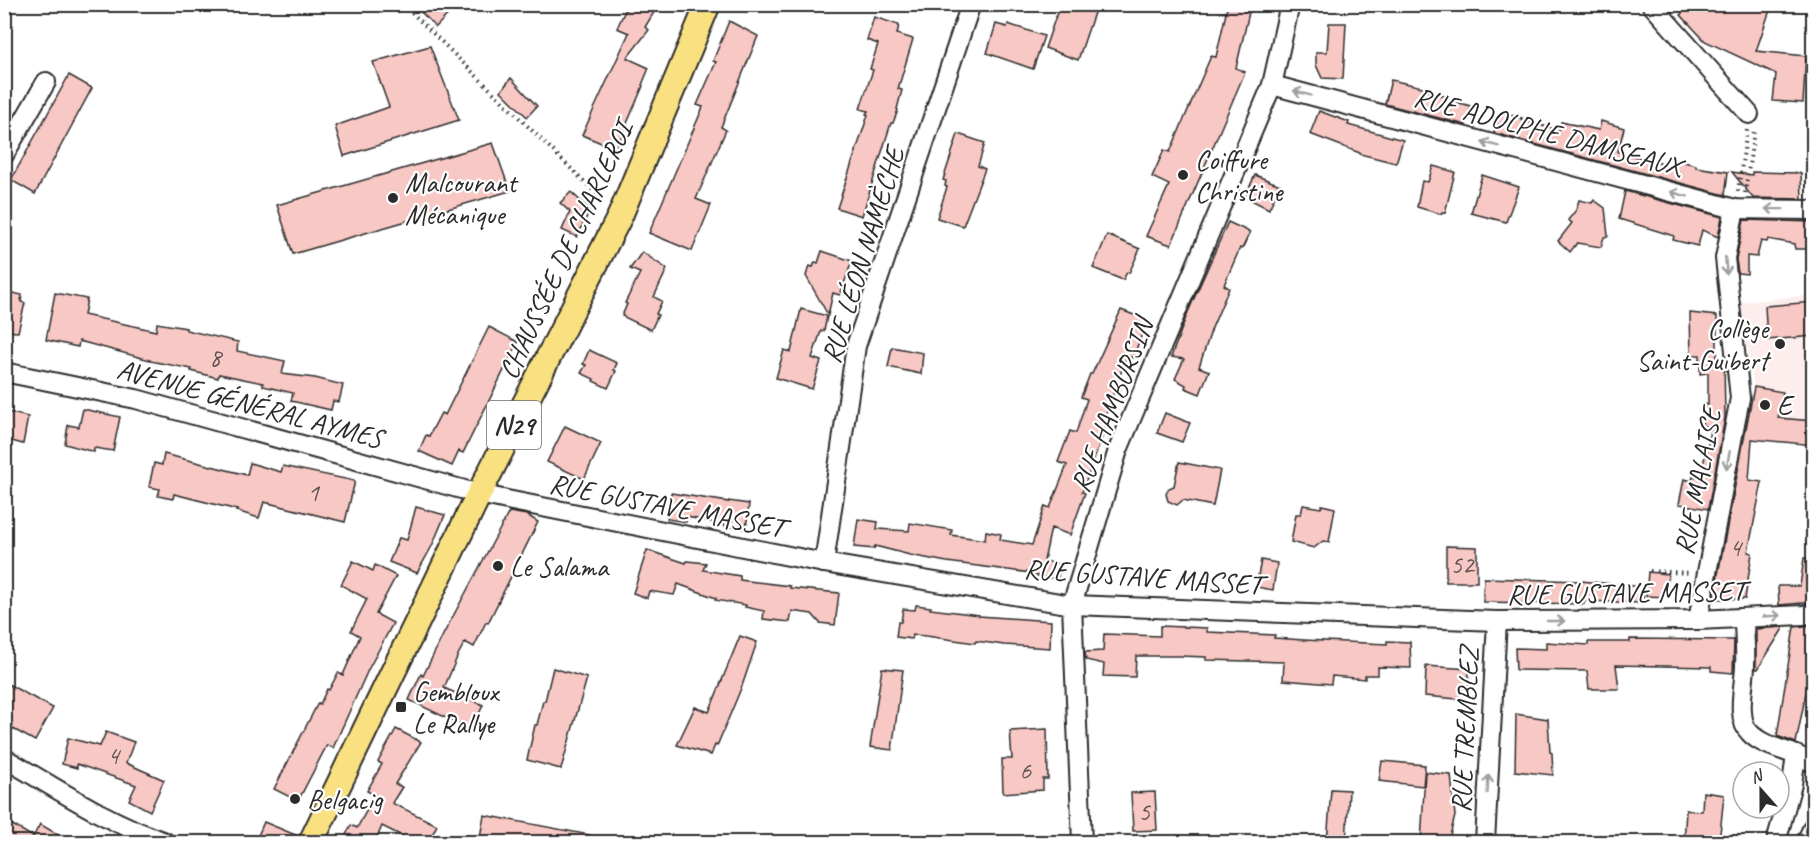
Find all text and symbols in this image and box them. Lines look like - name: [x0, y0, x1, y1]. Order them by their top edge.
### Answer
- street label: RUE ADOLPHE DAMSEAUX: [1410, 79, 1690, 185]
- one-way arrow: [1293, 87, 1312, 99]
- street label: CHAUSSÉE DE CHARLEROI: [491, 111, 643, 384]
- one-way arrow: [1481, 137, 1500, 149]
- street label: RUE LÉON NAMÈCHE: [813, 140, 913, 367]
- place label: Coiffure Christine: [1195, 142, 1284, 209]
- place label: Malcourant Mécanique: [405, 165, 519, 232]
- marker: Coiffure Christine: [1176, 168, 1190, 182]
- one-way arrow: [1669, 188, 1688, 199]
- marker: Malcourant Mécanique: [386, 191, 400, 205]
- one-way arrow: [1765, 203, 1785, 215]
- one-way arrow: [1721, 256, 1732, 276]
- street label: RUE HAMBURSIN: [1062, 310, 1162, 497]
- place label: Collège Saint-Guibert: [1636, 311, 1772, 378]
- marker: Collège Saint-Guibert: [1773, 337, 1787, 351]
- house number: 8: [209, 341, 223, 374]
- street label: AVENUE GÉNÉRAL AYMES: [113, 351, 390, 457]
- place label: E: [1777, 388, 1795, 423]
- marker: E: [1758, 398, 1772, 412]
- road number: N29: [487, 401, 541, 449]
- street label: RUE MALAISE: [1666, 401, 1730, 557]
- one-way arrow: [1722, 449, 1733, 469]
- street label: RUE GUSTAVE MASSET: [547, 466, 794, 547]
- house number: 1: [307, 476, 320, 509]
- house number: 4: [1729, 531, 1743, 564]
- house number: 52: [1450, 548, 1476, 581]
- place label: Le Salama: [510, 549, 610, 584]
- street label: RUE GUSTAVE MASSET: [1023, 551, 1270, 603]
- marker: Le Salama: [491, 559, 505, 573]
- street label: RUE GUSTAVE MASSET: [1507, 573, 1753, 612]
- one-way arrow: [1761, 611, 1781, 622]
- one-way arrow: [1545, 615, 1565, 627]
- street label: RUE TREMBLEZ: [1443, 642, 1487, 813]
- place label: Gembloux Le Rallye: [413, 674, 501, 741]
- marker: Gembloux Le Rallye: [394, 700, 408, 714]
- house number: 4: [107, 739, 121, 772]
- house number: 6: [1019, 754, 1032, 787]
- north arrow: [1731, 760, 1791, 820]
- text: N: [1748, 765, 1767, 788]
- one-way arrow: [1483, 775, 1494, 795]
- place label: Belgacig: [307, 782, 384, 817]
- marker: Belgacig: [288, 792, 302, 806]
- house number: 5: [1138, 795, 1151, 828]

